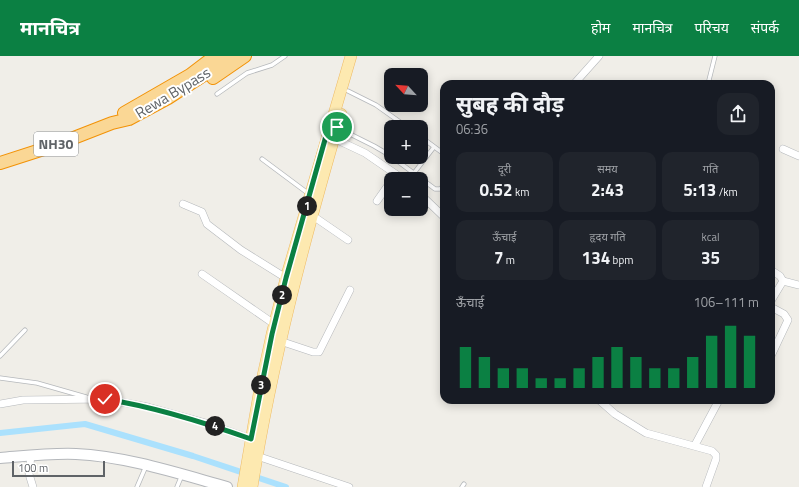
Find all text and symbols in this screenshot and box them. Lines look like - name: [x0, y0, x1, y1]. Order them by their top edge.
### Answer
- text: मानचित्र: [20, 13, 80, 42]
- text: होम: [591, 17, 610, 38]
- text: मानचित्र: [632, 17, 673, 38]
- text: परिचय: [695, 17, 729, 38]
- text: संपर्क: [751, 17, 779, 38]
- street label: Rewa Bypass: [131, 61, 215, 124]
- north arrow: [384, 68, 428, 112]
- map controls: [384, 68, 428, 216]
- text: सुबह की दौड़: [456, 87, 564, 121]
- button: share: [717, 93, 759, 135]
- pin: [320, 110, 354, 144]
- icon: arrive: [326, 116, 348, 138]
- text: 06:36: [456, 119, 488, 139]
- button: +: [384, 120, 428, 164]
- road number: NH30: [34, 132, 78, 156]
- text: दूरी: [498, 161, 511, 177]
- text: समय: [597, 161, 618, 177]
- text: गति: [703, 161, 718, 177]
- button: −: [384, 172, 428, 216]
- text: 0.52: [480, 177, 513, 203]
- text: 2:43: [591, 177, 624, 203]
- text: 5:13: [683, 177, 716, 203]
- text: km: [513, 184, 529, 200]
- text: /km: [716, 184, 738, 200]
- pin: 1: [297, 196, 317, 216]
- text: 1: [304, 198, 310, 214]
- text: ऊँचाई: [493, 229, 516, 245]
- text: हृदय गति: [589, 229, 626, 245]
- text: kcal: [702, 229, 719, 245]
- text: 7: [494, 245, 503, 271]
- text: 134: [582, 245, 610, 271]
- text: 35: [701, 245, 720, 271]
- text: m: [503, 252, 515, 268]
- text: bpm: [610, 252, 633, 268]
- pin: 2: [272, 285, 292, 305]
- text: 2: [279, 287, 285, 303]
- text: ऊँचाई: [456, 292, 484, 312]
- text: 106–111 m: [693, 292, 759, 312]
- pin: 3: [251, 375, 271, 395]
- text: 3: [258, 377, 264, 393]
- pin: [88, 382, 122, 416]
- icon: check: [94, 388, 116, 410]
- pin: 4: [205, 416, 225, 436]
- text: 4: [212, 418, 218, 434]
- scale bar: [12, 459, 105, 478]
- text: 100 m: [18, 460, 48, 476]

